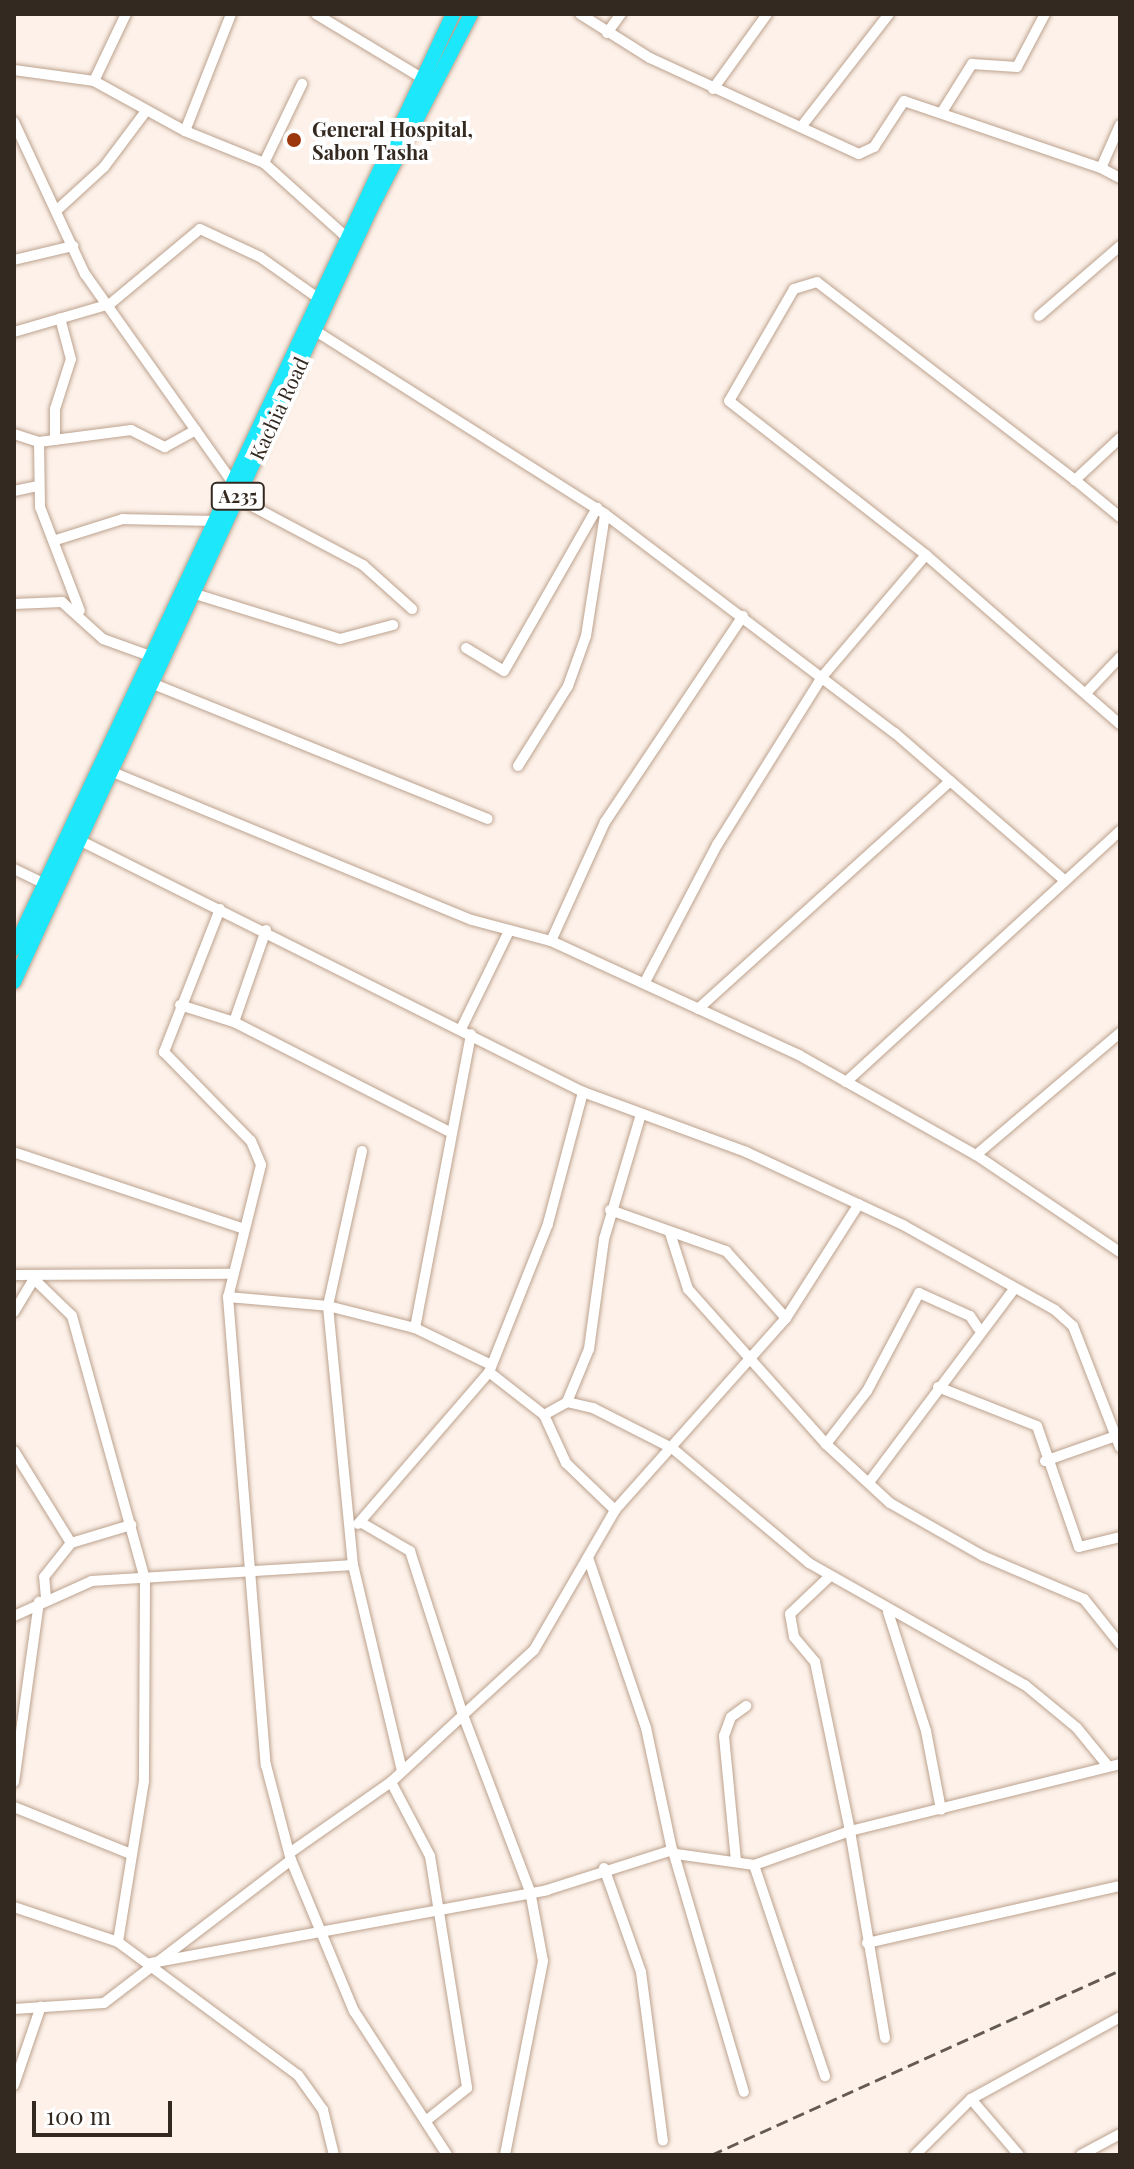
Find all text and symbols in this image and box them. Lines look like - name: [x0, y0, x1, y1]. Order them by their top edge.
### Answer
- place label: General Hospital, Sabon Tasha: [312, 116, 473, 163]
- marker: General Hospital, Sabon Tasha: [283, 129, 305, 151]
- street label: Kachia Road: [244, 353, 312, 463]
- road number: A235: [210, 482, 266, 510]
- scale bar: [36, 2085, 176, 2135]
- text: 100 m: [46, 2099, 111, 2131]

